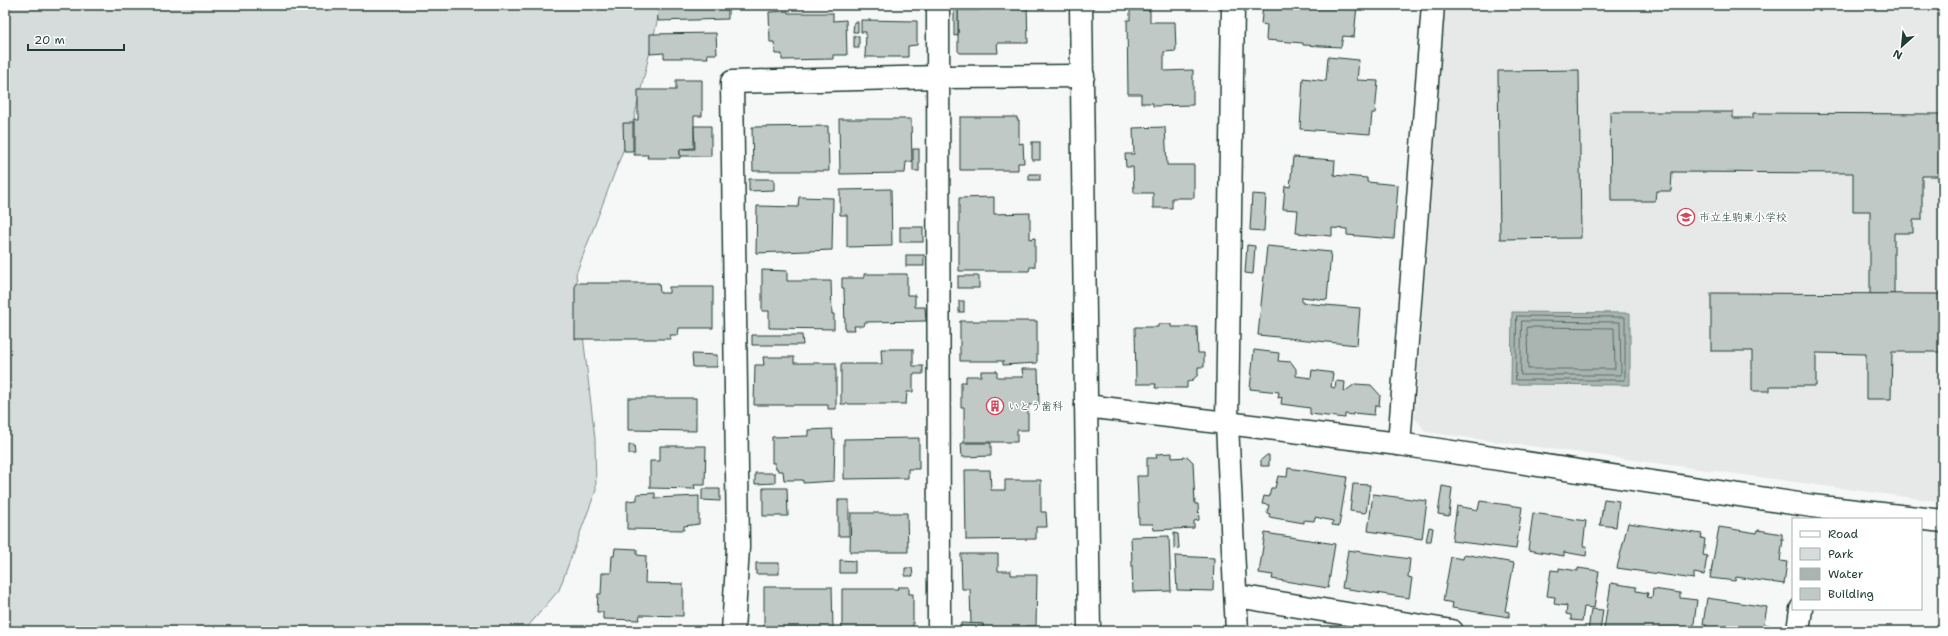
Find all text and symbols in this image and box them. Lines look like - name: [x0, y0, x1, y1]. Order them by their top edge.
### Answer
- scale bar: [28, 26, 124, 52]
- north arrow: [1882, 26, 1922, 66]
- text: 20 m: [34, 32, 65, 48]
- text: N: [1890, 46, 1905, 63]
- school or university icon: 市立生駒東小学校: [1676, 207, 1696, 227]
- place label: 市立生駒東小学校: [1699, 210, 1787, 225]
- building icon: いとう歯科: [985, 396, 1005, 416]
- place label: いとう歯科: [1008, 399, 1063, 414]
- legend: [1792, 518, 1922, 610]
- text: Road: [1828, 526, 1859, 542]
- text: Park: [1828, 546, 1854, 562]
- text: Water: [1828, 566, 1864, 582]
- text: Building: [1828, 586, 1874, 602]

